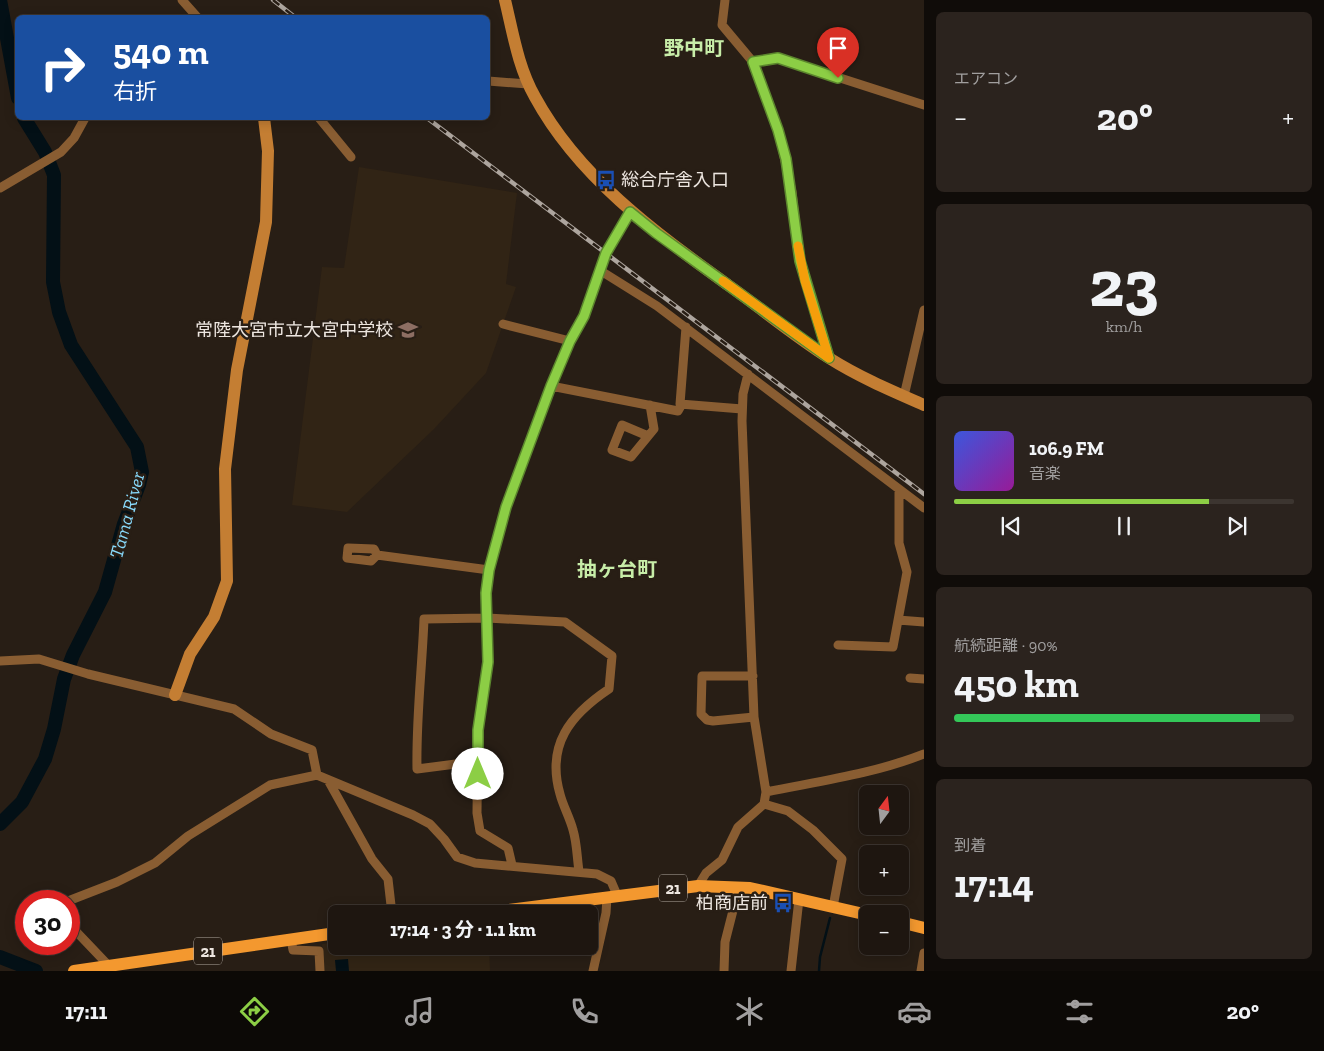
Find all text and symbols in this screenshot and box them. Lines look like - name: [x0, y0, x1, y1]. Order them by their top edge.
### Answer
- pin: [817, 27, 859, 78]
- text: 540 m: [113, 31, 209, 73]
- icon: arrive: [824, 34, 852, 62]
- icon: right: [30, 35, 95, 100]
- district label: 野中町: [664, 36, 724, 60]
- text: エアコン: [954, 69, 1018, 88]
- text: 右折: [113, 78, 157, 105]
- text: 20°: [1097, 94, 1153, 140]
- text: −: [954, 101, 967, 134]
- text: +: [1282, 101, 1294, 134]
- bus stop icon: 総合庁舎入口: [595, 169, 617, 191]
- place label: 総合庁舎入口: [621, 169, 729, 191]
- text: 23: [1089, 245, 1159, 323]
- text: km/h: [1106, 317, 1142, 336]
- place label: 常陸大宮市立大宮中学校: [195, 319, 393, 341]
- school or university icon: 常陸大宮市立大宮中学校: [397, 319, 419, 341]
- text: 106.9 FM: [1029, 437, 1104, 460]
- text: 音楽: [1029, 464, 1061, 483]
- water label: Tama River: [104, 469, 150, 561]
- icon: previous: [997, 512, 1025, 540]
- icon: pause: [1110, 512, 1138, 540]
- icon: next: [1223, 512, 1251, 540]
- district label: 抽ヶ台町: [577, 557, 657, 581]
- text: 航続距離 · 90%: [954, 636, 1057, 655]
- text: 450 km: [954, 661, 1079, 707]
- position arrow: [451, 747, 503, 799]
- north arrow: [859, 785, 909, 835]
- map controls: [859, 785, 909, 955]
- text: 到着: [954, 836, 986, 855]
- button: +: [859, 845, 909, 895]
- text: 17:14: [954, 861, 1034, 907]
- road number: 21: [659, 874, 687, 901]
- speed limit sign: 30: [15, 890, 80, 955]
- place label: 柏商店前: [696, 892, 768, 914]
- bus stop icon: 柏商店前: [772, 892, 794, 914]
- button: −: [859, 905, 909, 955]
- text: 17:14 · 3 分 · 1.1 km: [390, 918, 536, 941]
- road number: 21: [194, 938, 222, 964]
- icon: directions: [237, 994, 272, 1029]
- icon: music: [402, 994, 437, 1029]
- icon: phone: [567, 994, 602, 1029]
- icon: climate: [732, 994, 767, 1029]
- icon: car: [897, 994, 932, 1029]
- icon: filters: [1062, 994, 1097, 1029]
- text: 17:11: [65, 998, 108, 1025]
- text: 20°: [1227, 998, 1259, 1025]

